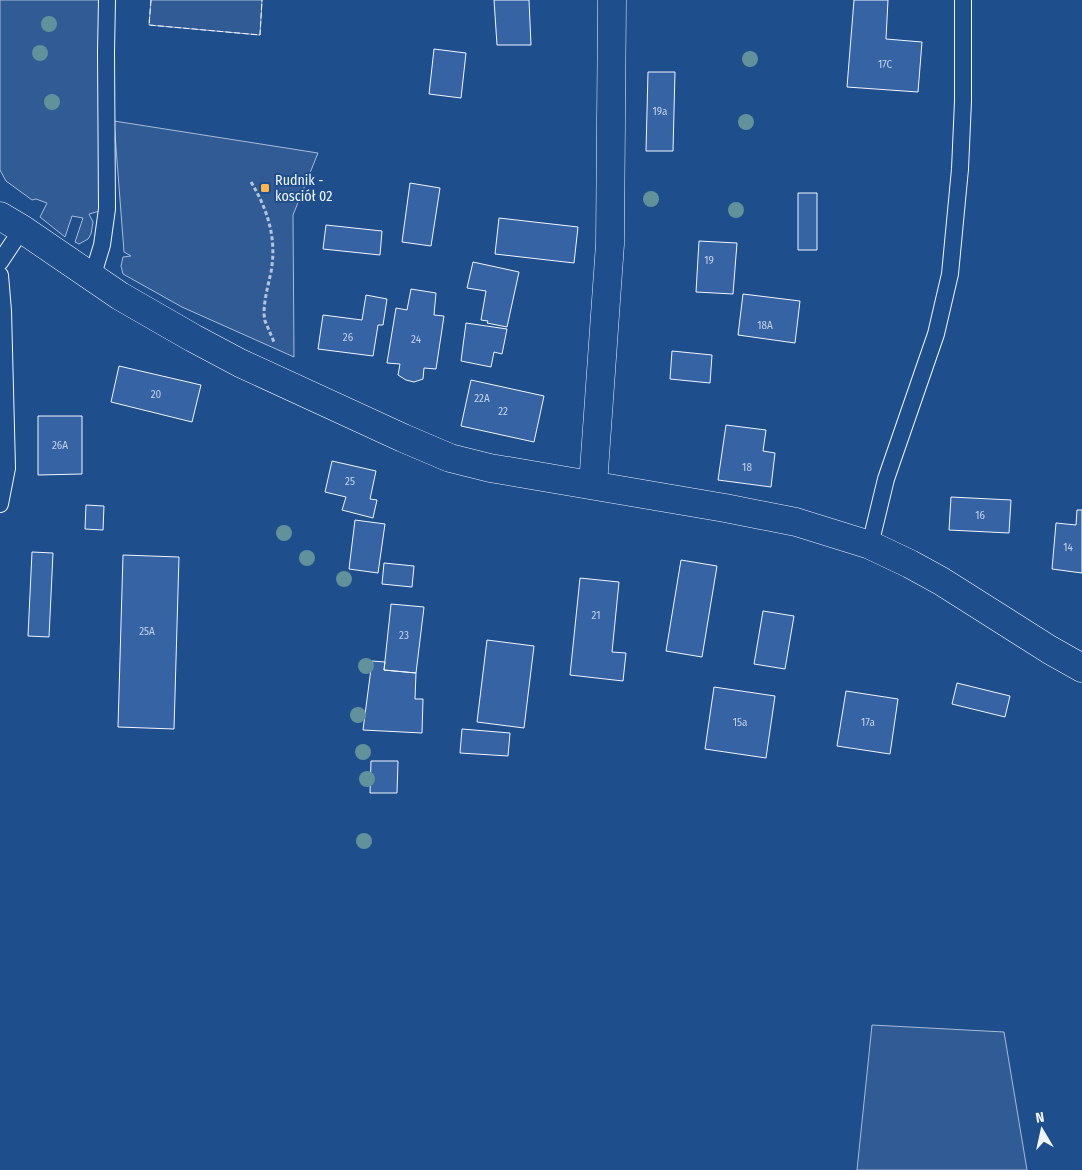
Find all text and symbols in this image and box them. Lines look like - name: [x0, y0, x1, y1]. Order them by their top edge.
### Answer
- house number: 17C: [878, 58, 893, 71]
- house number: 19a: [653, 105, 667, 118]
- place label: Rudnik - kosciół 02: [275, 172, 332, 205]
- marker: Rudnik - kosciół 02: [259, 182, 271, 194]
- house number: 19: [704, 254, 714, 267]
- house number: 18A: [757, 319, 773, 332]
- house number: 26: [343, 331, 354, 344]
- house number: 24: [411, 333, 422, 346]
- house number: 20: [151, 388, 162, 401]
- house number: 22A: [474, 392, 490, 405]
- house number: 22: [498, 405, 508, 418]
- house number: 26A: [52, 439, 68, 452]
- house number: 18: [742, 461, 752, 474]
- house number: 25: [345, 475, 355, 488]
- house number: 16: [975, 509, 985, 522]
- house number: 14: [1063, 541, 1073, 554]
- house number: 21: [592, 609, 600, 622]
- house number: 25A: [139, 625, 155, 638]
- house number: 23: [399, 629, 409, 642]
- house number: 15a: [733, 716, 747, 729]
- house number: 17a: [861, 716, 875, 729]
- north arrow: [1017, 1105, 1067, 1155]
- text: N: [1035, 1109, 1046, 1127]

